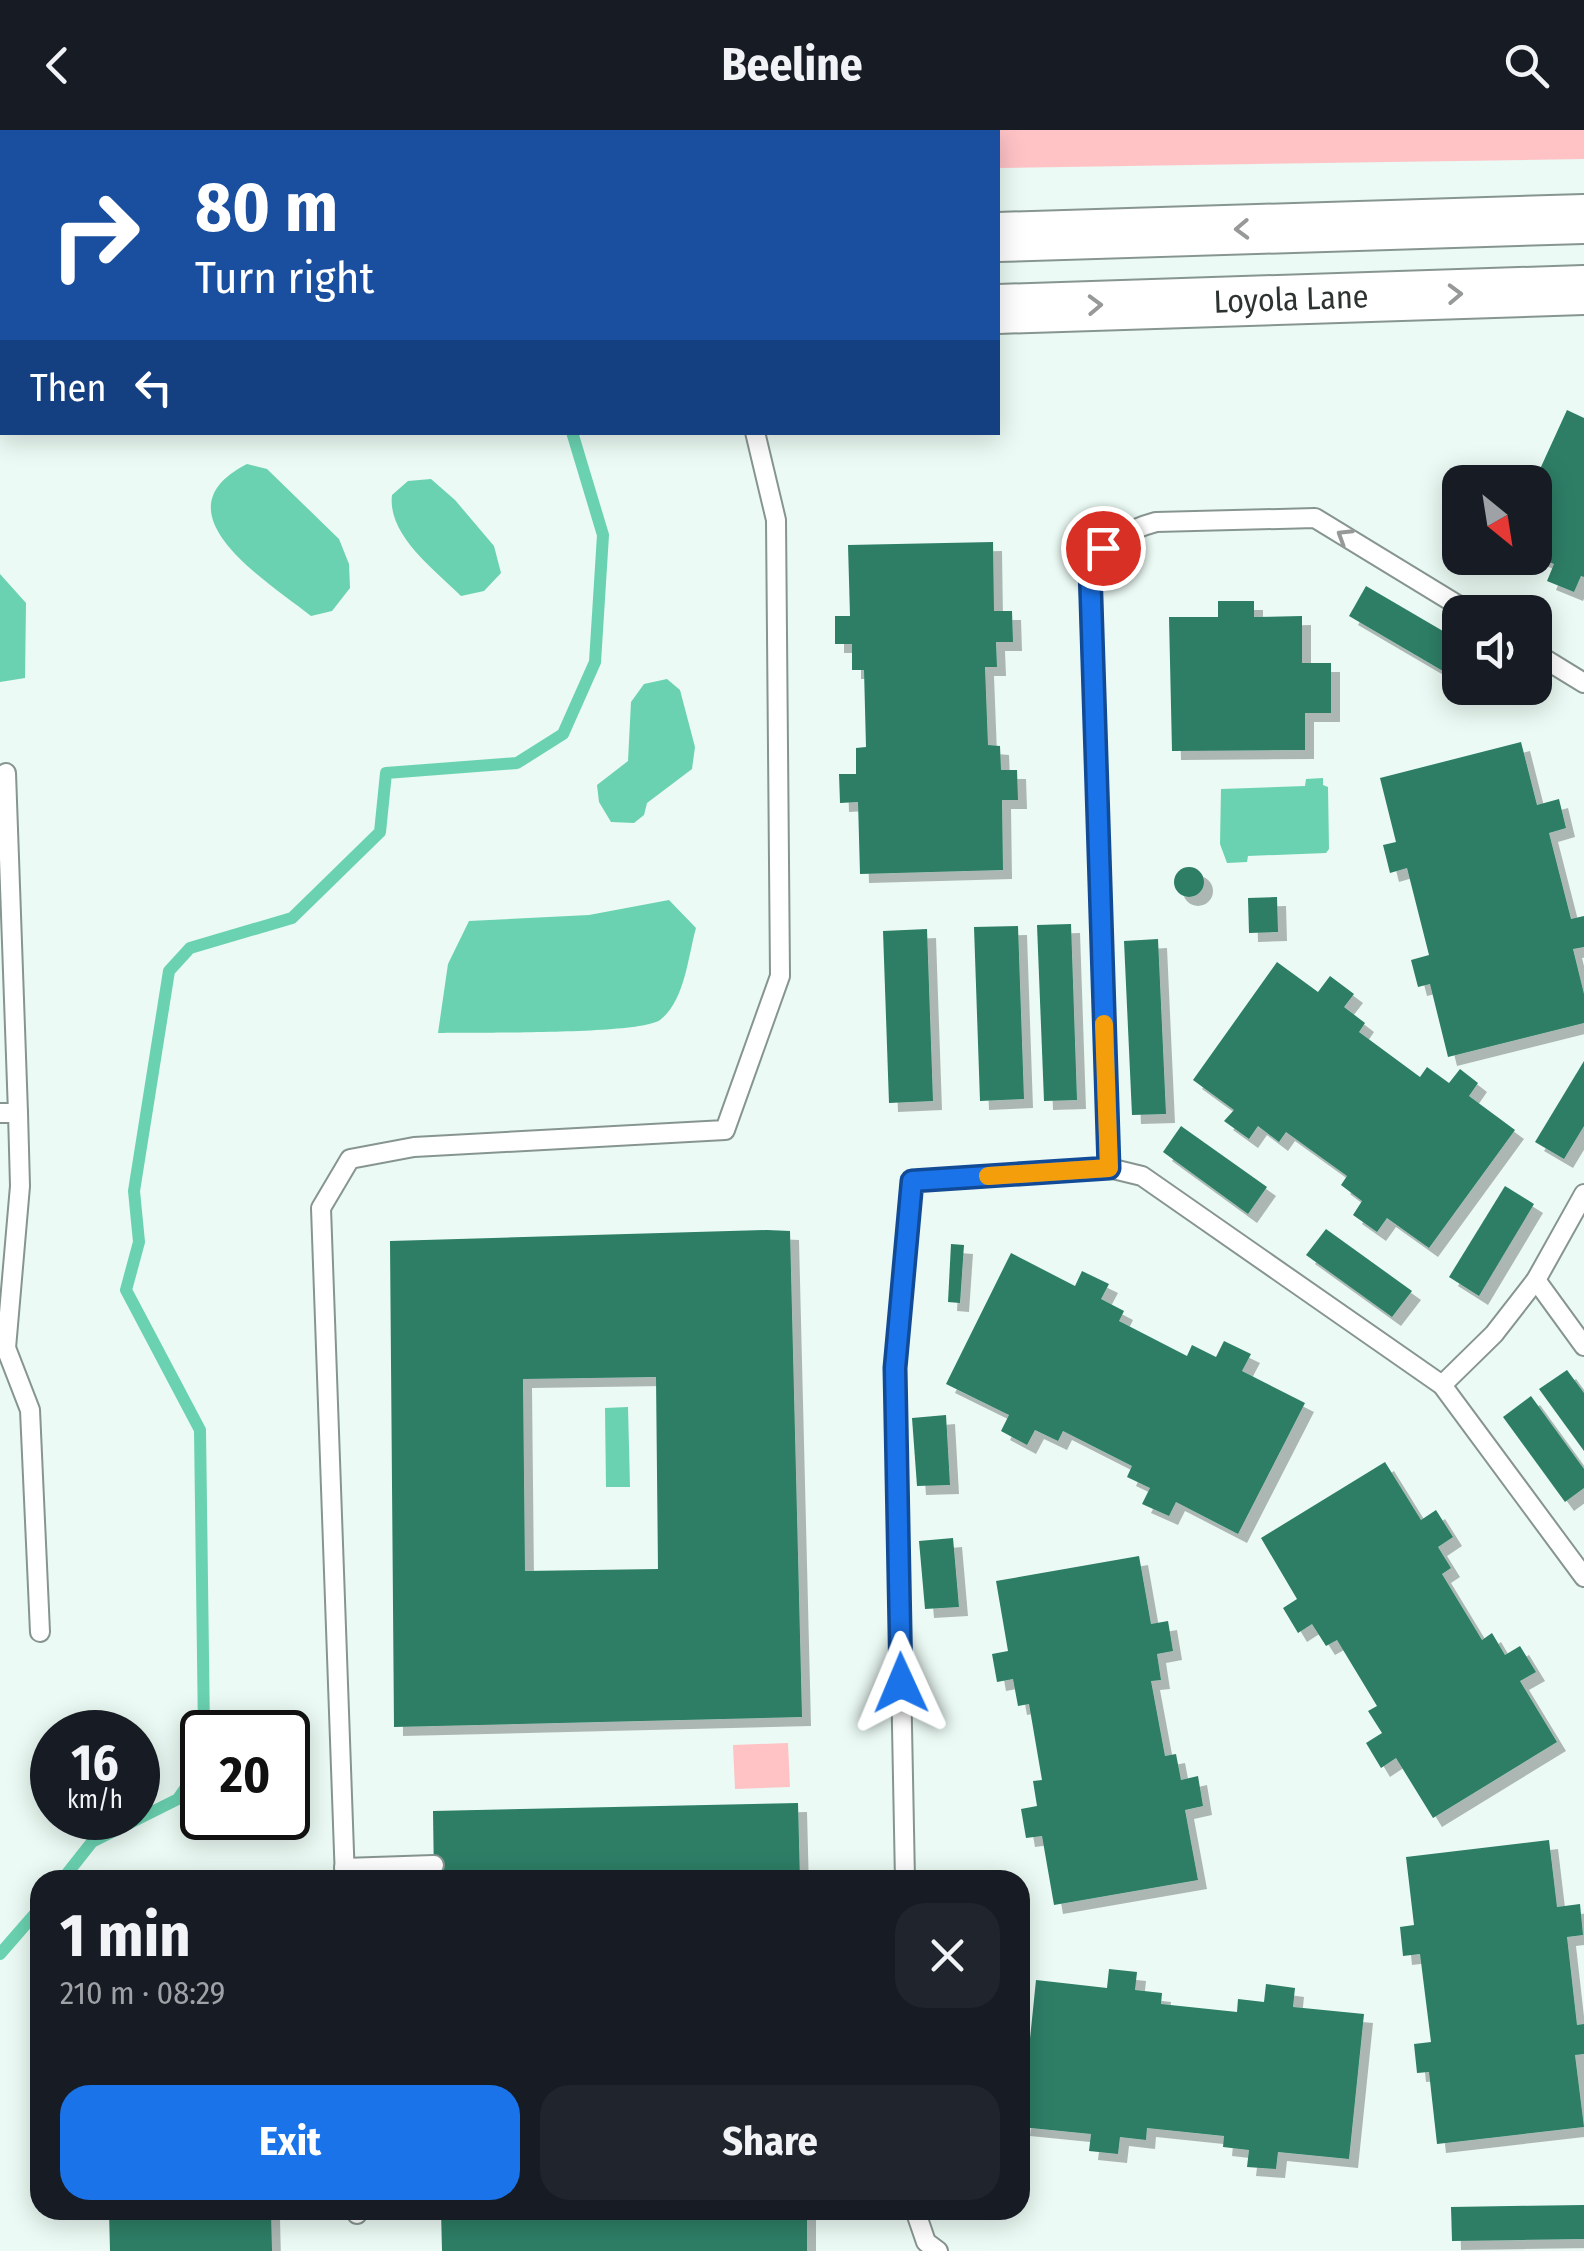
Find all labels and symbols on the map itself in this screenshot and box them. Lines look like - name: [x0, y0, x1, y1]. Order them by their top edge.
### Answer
- one-way arrow: [1233, 219, 1249, 240]
- street label: Loyola Lane: [1213, 277, 1369, 321]
- one-way arrow: [1447, 284, 1463, 305]
- one-way arrow: [1087, 295, 1103, 316]
- north arrow: [1442, 465, 1552, 575]
- pin: [1061, 506, 1146, 591]
- one-way arrow: [1337, 529, 1355, 548]
- position arrow: [849, 1631, 953, 1735]
- speed limit sign: 20: [180, 1710, 310, 1840]

